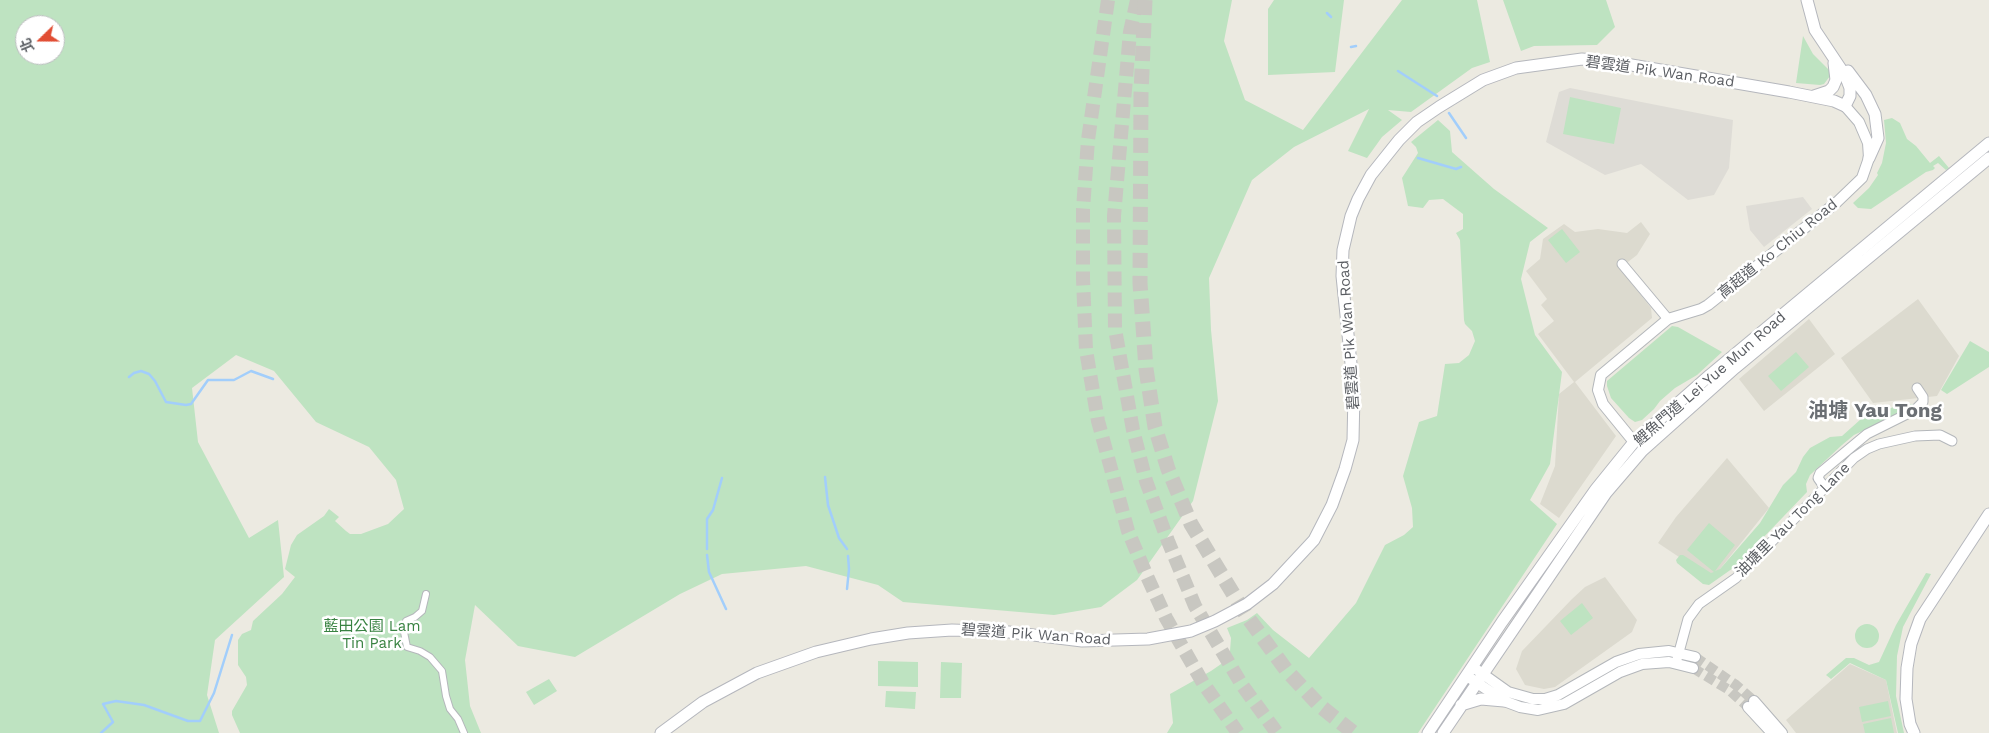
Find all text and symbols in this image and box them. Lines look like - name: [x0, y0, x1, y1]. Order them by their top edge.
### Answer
- north arrow: [15, 15, 65, 65]
- text: 北: [17, 36, 37, 55]
- street label: 碧雲道 Pik Wan Road: [1584, 53, 1736, 91]
- street label: 高超道 Ko Chiu Road: [1715, 195, 1841, 303]
- street label: 碧雲道 Pik Wan Road: [1335, 259, 1363, 411]
- street label: 鯉魚門道 Lei Yue Mun Road: [1630, 308, 1790, 450]
- district label: 油塘 Yau Tong: [1808, 399, 1942, 423]
- street label: 油塘里 Yau Tong Lane: [1732, 459, 1854, 581]
- park label: 藍田公園 Lam Tin Park: [324, 618, 420, 653]
- street label: 碧雲道 Pik Wan Road: [960, 621, 1112, 649]

